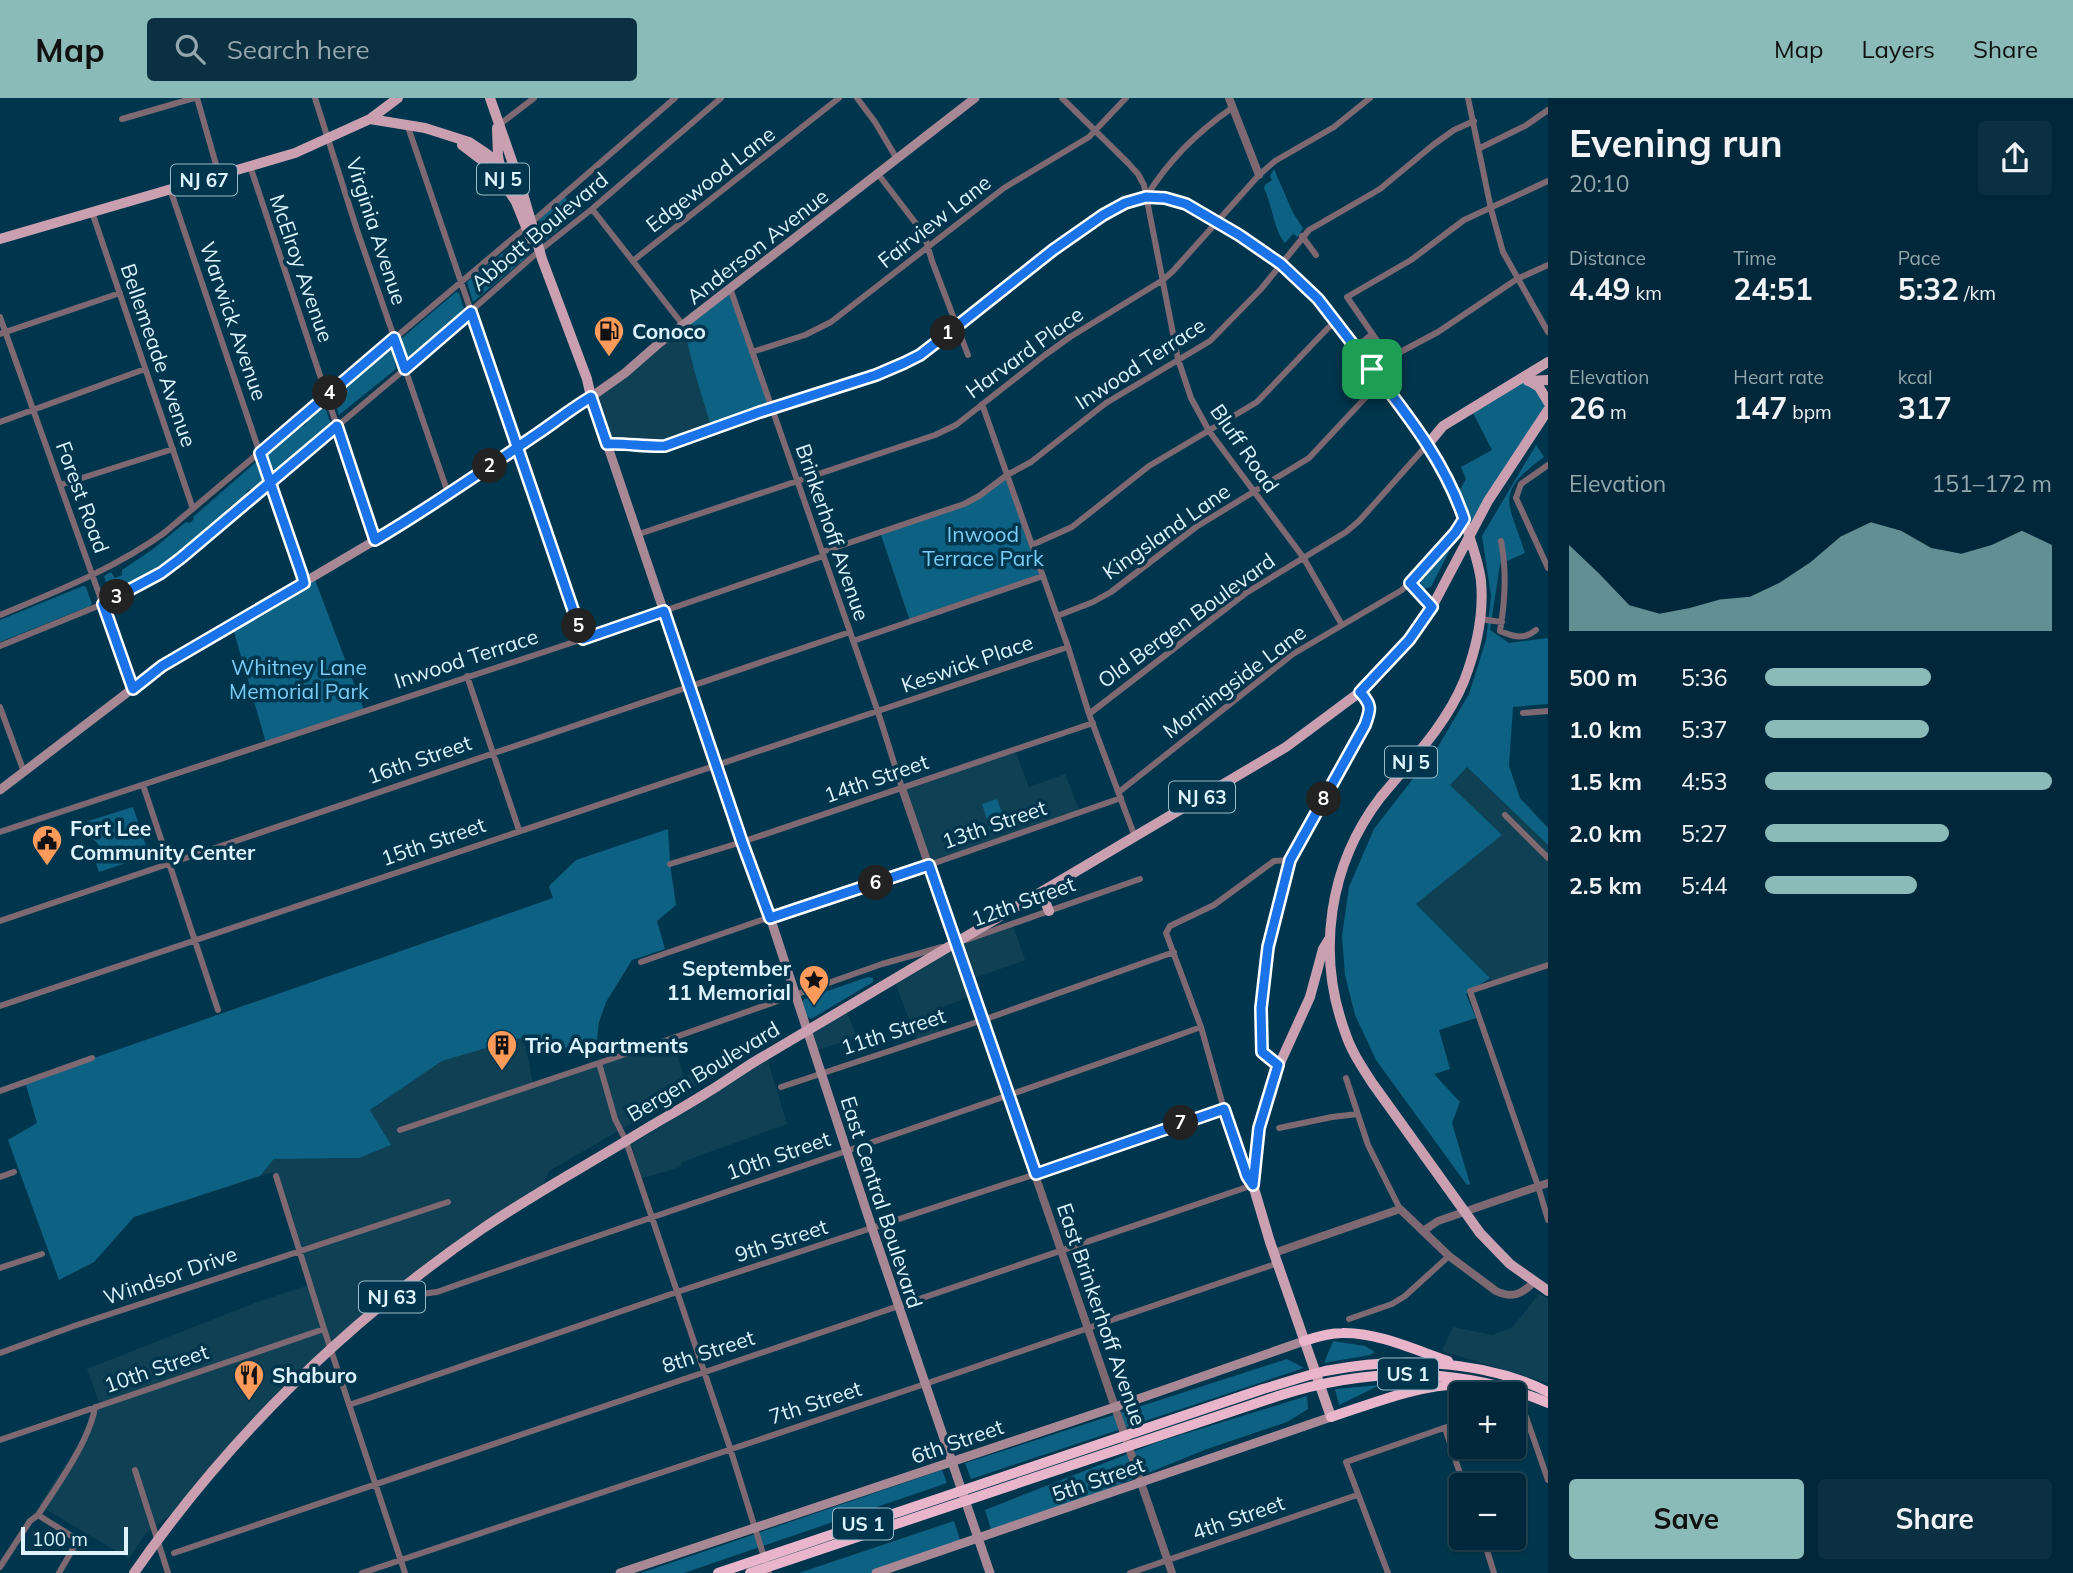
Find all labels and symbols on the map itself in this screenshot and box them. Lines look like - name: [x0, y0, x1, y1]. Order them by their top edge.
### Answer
- street label: Edgewood Lane: [640, 121, 780, 237]
- street label: Virginia Avenue: [341, 154, 413, 308]
- road number: NJ 67: [171, 164, 237, 195]
- road number: NJ 5: [477, 164, 529, 194]
- street label: Abbott Boulevard: [465, 166, 613, 296]
- street label: Fairview Lane: [872, 169, 996, 273]
- street label: Anderson Avenue: [681, 183, 833, 309]
- street label: McElroy Avenue: [264, 191, 340, 345]
- street label: Warwick Avenue: [195, 238, 273, 404]
- street label: Bellemeade Avenue: [115, 260, 203, 450]
- street label: Harvard Place: [960, 301, 1088, 403]
- street label: Inwood Terrace: [1070, 311, 1210, 415]
- fuel station icon: Conoco: [592, 314, 626, 358]
- pin: 1: [930, 316, 965, 350]
- place label: Conoco: [632, 318, 706, 344]
- pin: [1342, 339, 1402, 399]
- pin: 4: [312, 376, 348, 410]
- street label: Bluff Road: [1205, 399, 1285, 497]
- street label: Forest Road: [51, 438, 115, 556]
- street label: Brinkerhoff Avenue: [791, 440, 875, 624]
- pin: 2: [472, 448, 508, 484]
- street label: Kingsland Lane: [1097, 477, 1235, 585]
- park label: Inwood Terrace Park: [922, 521, 1044, 571]
- street label: Old Bergen Boulevard: [1092, 547, 1280, 693]
- pin: 3: [100, 580, 134, 614]
- pin: 5: [562, 608, 596, 644]
- street label: Morningside Lane: [1157, 619, 1311, 743]
- street label: Inwood Terrace: [391, 623, 541, 693]
- street label: Keswick Place: [898, 628, 1036, 698]
- park label: Whitney Lane Memorial Park: [229, 654, 369, 704]
- street label: 16th Street: [364, 729, 474, 789]
- road number: NJ 5: [1385, 747, 1437, 778]
- street label: 14th Street: [821, 748, 931, 808]
- road number: NJ 63: [1169, 782, 1235, 812]
- pin: 8: [1306, 782, 1342, 816]
- street label: 13th Street: [939, 794, 1049, 854]
- street label: 15th Street: [378, 811, 488, 871]
- place label: Fort Lee Community Center: [70, 815, 256, 865]
- public building icon: Fort Lee Community Center: [30, 823, 64, 867]
- pin: 6: [858, 866, 894, 900]
- street label: 12th Street: [968, 870, 1078, 932]
- place label: September 11 Memorial: [667, 955, 792, 1005]
- place icon: September 11 Memorial: [797, 963, 831, 1007]
- street label: 11th Street: [837, 1002, 949, 1060]
- street label: Bergen Boulevard: [622, 1015, 784, 1127]
- building icon: Trio Apartments: [485, 1028, 519, 1072]
- place label: Trio Apartments: [525, 1032, 688, 1058]
- street label: East Central Boulevard: [835, 1093, 929, 1311]
- pin: 7: [1164, 1105, 1198, 1140]
- street label: 10th Street: [723, 1125, 833, 1185]
- street label: East Brinkerhoff Avenue: [1052, 1199, 1152, 1429]
- street label: 9th Street: [731, 1213, 831, 1267]
- street label: Windsor Drive: [100, 1240, 240, 1310]
- road number: NJ 63: [359, 1282, 425, 1312]
- street label: 8th Street: [658, 1324, 758, 1378]
- street label: 10th Street: [101, 1338, 211, 1398]
- restaurant icon: Shaburo: [232, 1358, 266, 1402]
- road number: US 1: [1378, 1358, 1438, 1390]
- place label: Shaburo: [272, 1362, 357, 1388]
- street label: 7th Street: [765, 1375, 865, 1429]
- street label: 6th Street: [907, 1413, 1007, 1469]
- street label: 5th Street: [1048, 1451, 1148, 1507]
- street label: 4th Street: [1188, 1489, 1288, 1545]
- road number: US 1: [833, 1508, 893, 1540]
- scale bar: [21, 1524, 128, 1556]

